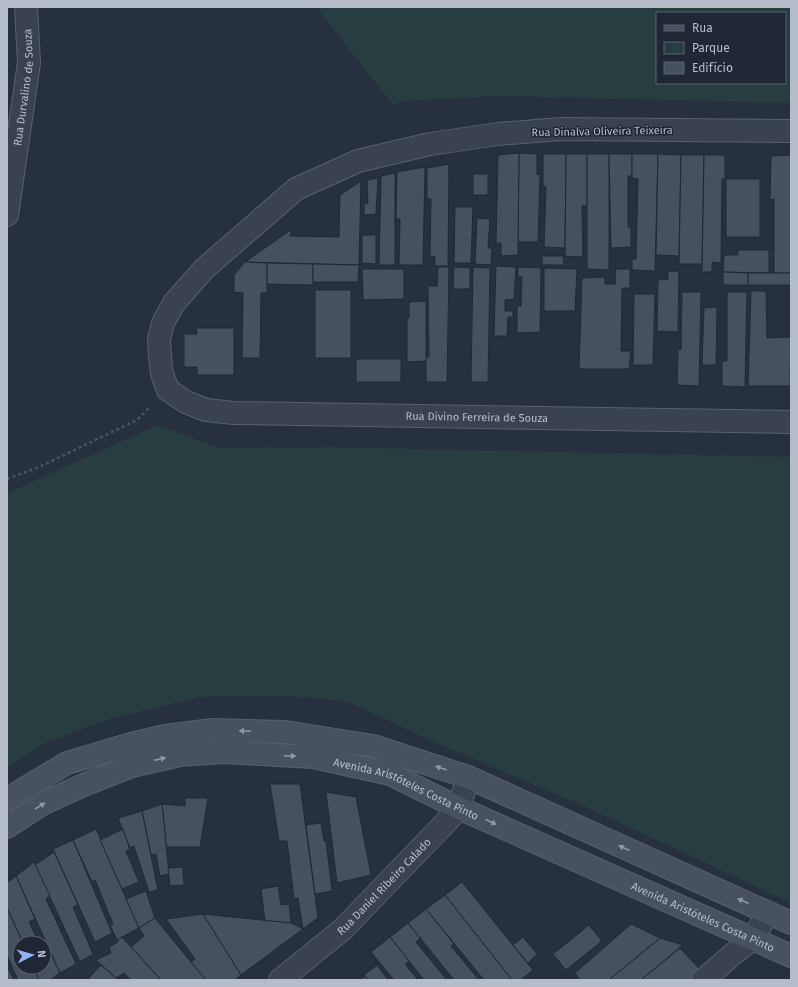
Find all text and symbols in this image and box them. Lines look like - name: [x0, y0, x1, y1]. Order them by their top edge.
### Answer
- legend: [656, 12, 786, 84]
- text: Rua: [692, 21, 713, 35]
- street label: Rua Durvalino de Souza: [11, 28, 36, 147]
- text: Parque: [692, 41, 730, 55]
- text: Edifício: [692, 61, 733, 75]
- street label: Rua Dinalva Oliveira Teixeira: [531, 124, 673, 139]
- street label: Rua Divino Ferreira de Souza: [405, 410, 548, 425]
- one-way arrow: [238, 728, 251, 734]
- one-way arrow: [284, 752, 296, 759]
- one-way arrow: [154, 756, 167, 762]
- street label: Avenida Aristóteles Costa Pinto: [332, 756, 480, 823]
- one-way arrow: [434, 765, 446, 771]
- one-way arrow: [34, 802, 46, 809]
- one-way arrow: [485, 819, 496, 825]
- street label: Rua Daniel Ribeiro Calado: [335, 836, 434, 938]
- one-way arrow: [618, 844, 630, 851]
- street label: Avenida Aristóteles Costa Pinto: [629, 880, 776, 955]
- one-way arrow: [737, 898, 748, 904]
- north arrow: [12, 935, 52, 975]
- text: N: [35, 950, 48, 958]

